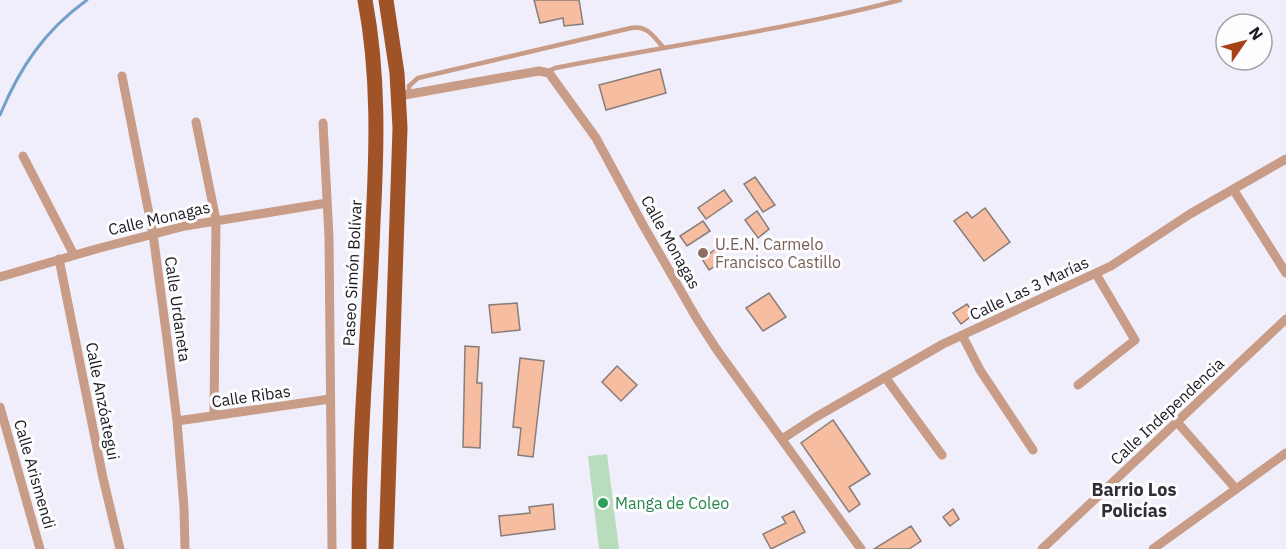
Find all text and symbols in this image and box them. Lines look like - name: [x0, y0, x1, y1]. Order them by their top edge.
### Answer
- north arrow: [1214, 12, 1274, 72]
- text: N: [1245, 23, 1268, 44]
- street label: Calle Monagas: [637, 192, 705, 292]
- street label: Calle Monagas: [106, 197, 212, 239]
- street label: Paseo Simón Bolívar: [338, 199, 366, 347]
- place label: U.E.N. Carmelo Francisco Castillo: [715, 234, 841, 272]
- marker: U.E.N. Carmelo Francisco Castillo: [696, 246, 710, 260]
- street label: Calle Las 3 Marías: [966, 252, 1092, 324]
- street label: Calle Urdaneta: [161, 255, 195, 363]
- street label: Calle Anzóategui: [82, 340, 124, 462]
- street label: Calle Independencia: [1106, 353, 1228, 469]
- street label: Calle Ribas: [210, 381, 292, 411]
- street label: Calle Arismendi: [10, 417, 60, 531]
- district label: Barrio Los Policías: [1092, 478, 1176, 522]
- place label: Manga de Coleo: [615, 493, 729, 513]
- marker: Manga de Coleo: [596, 496, 610, 510]

